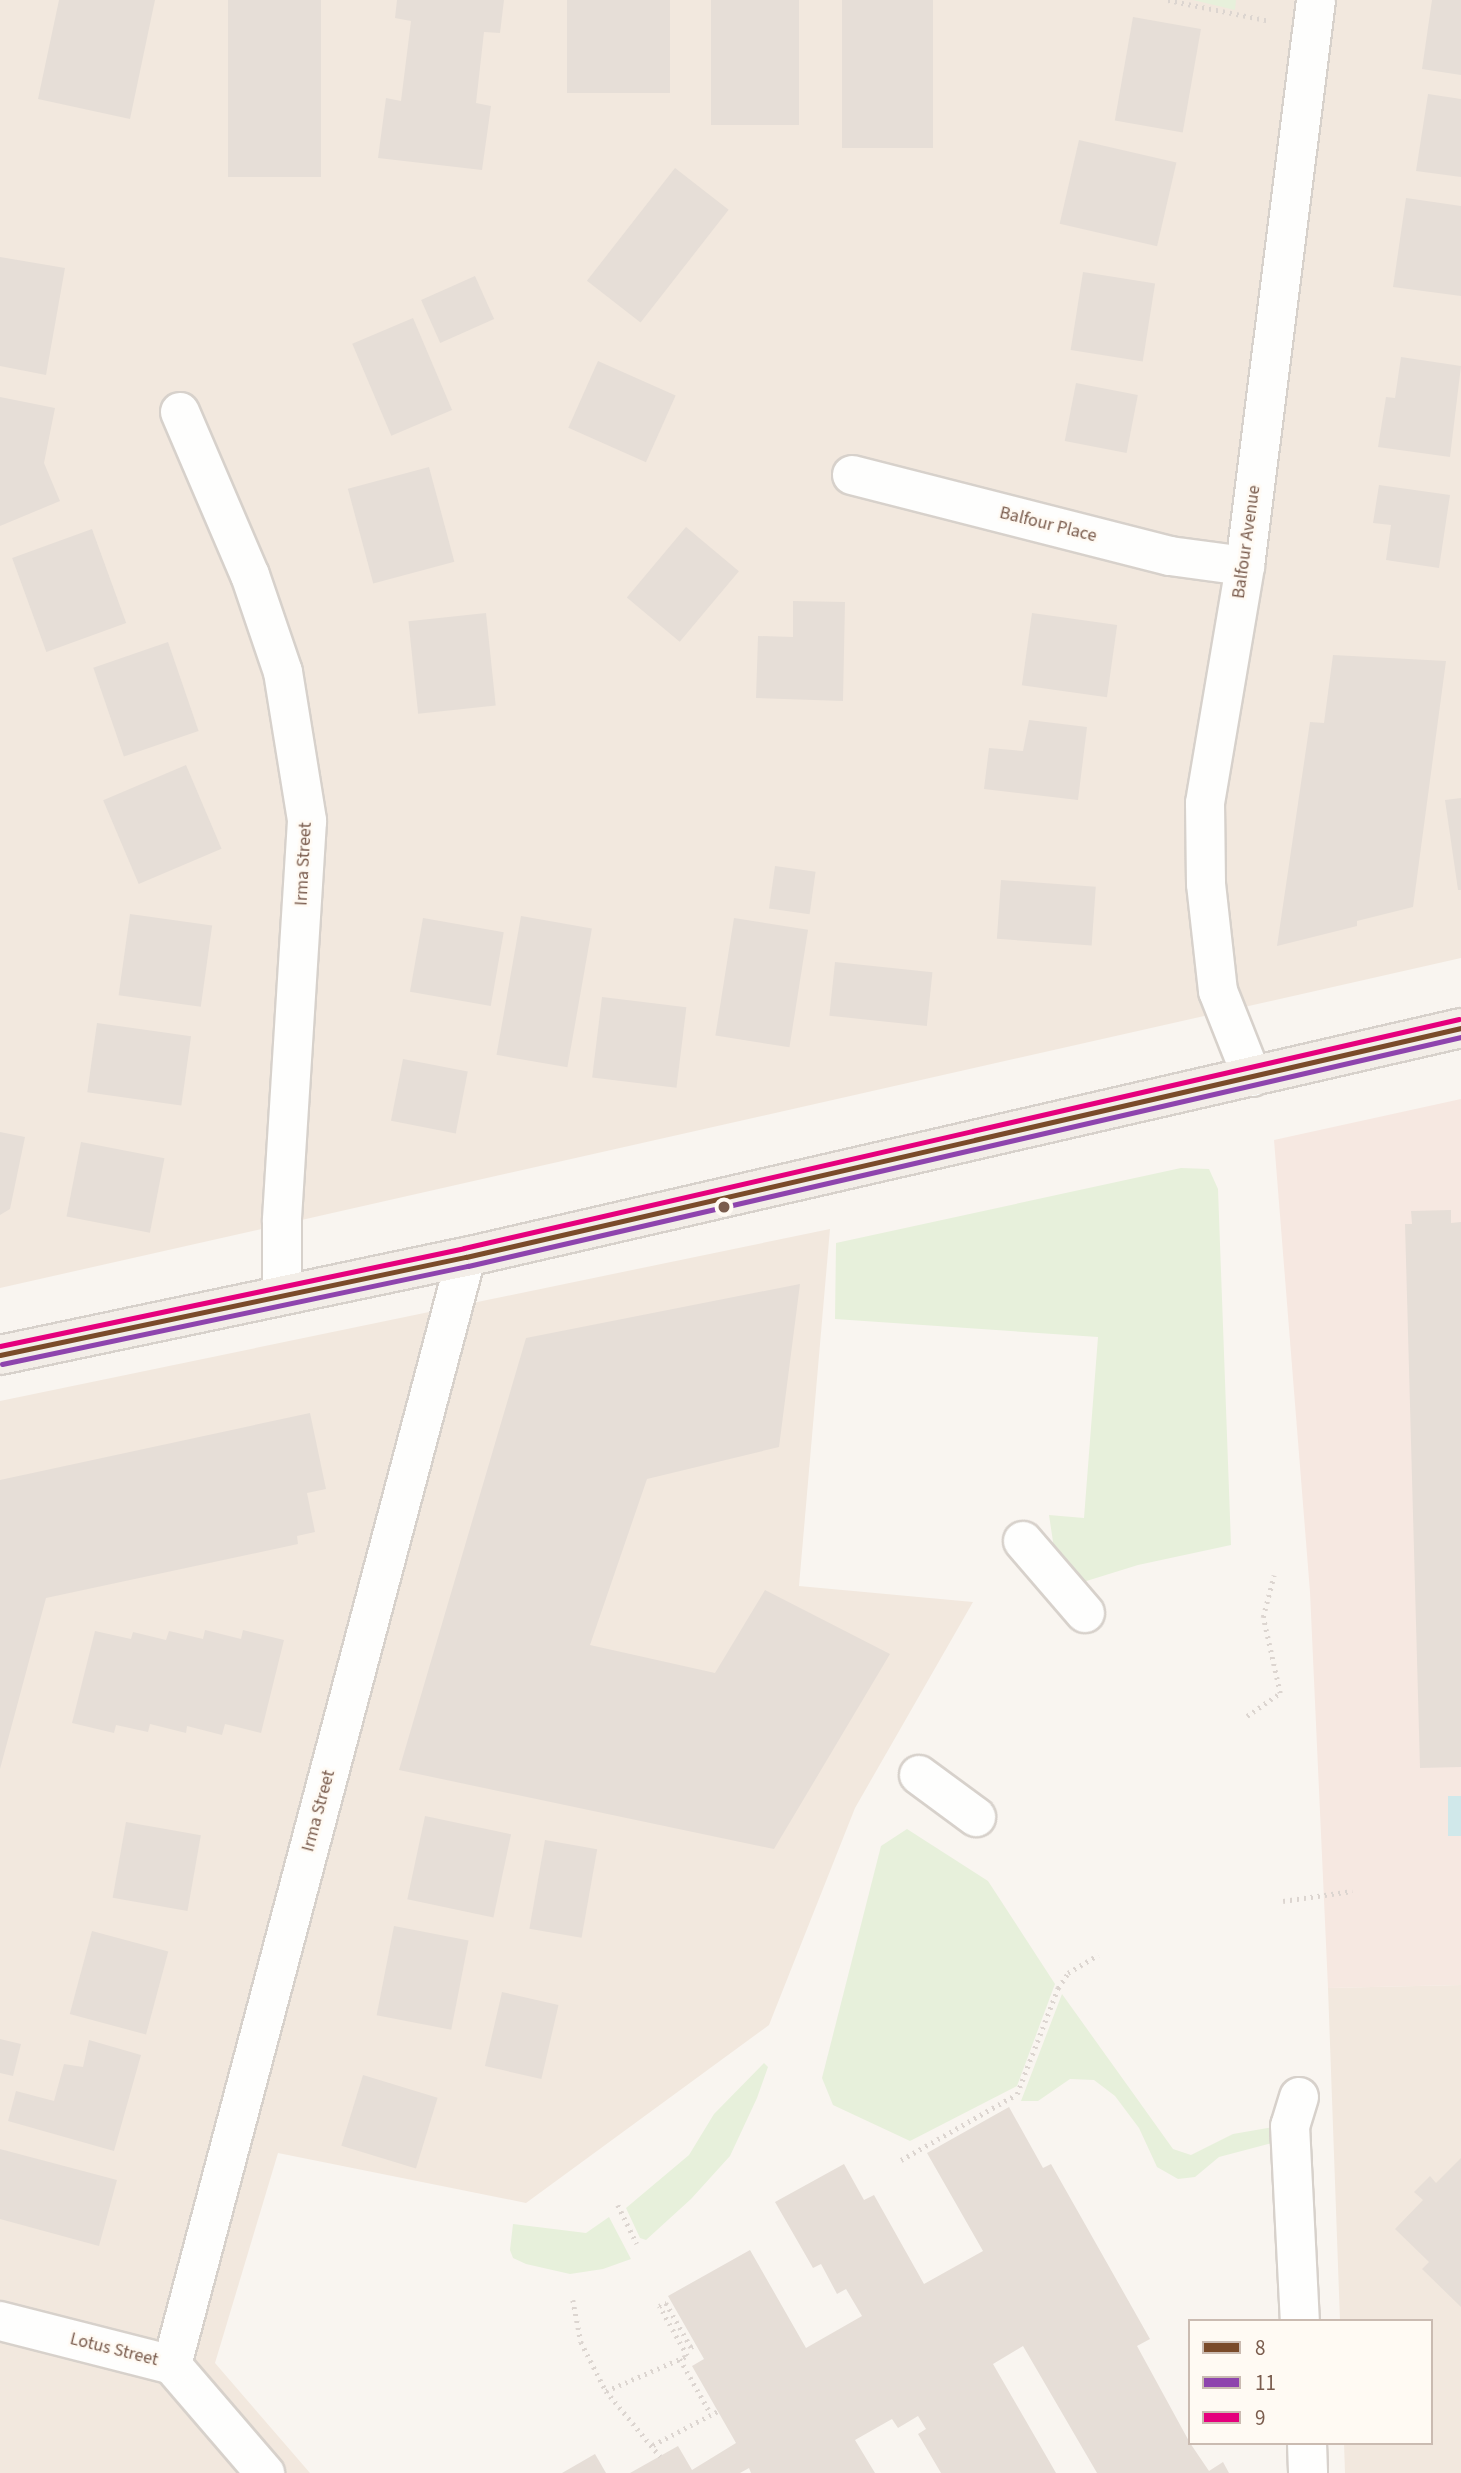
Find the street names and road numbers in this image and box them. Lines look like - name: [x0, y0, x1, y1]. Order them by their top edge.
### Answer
- street label: Balfour Avenue: [1228, 484, 1266, 600]
- street label: Balfour Place: [997, 503, 1099, 547]
- street label: Irma Street: [291, 822, 317, 906]
- street label: Irma Street: [298, 1768, 340, 1854]
- street label: Lotus Street: [68, 2329, 160, 2371]

